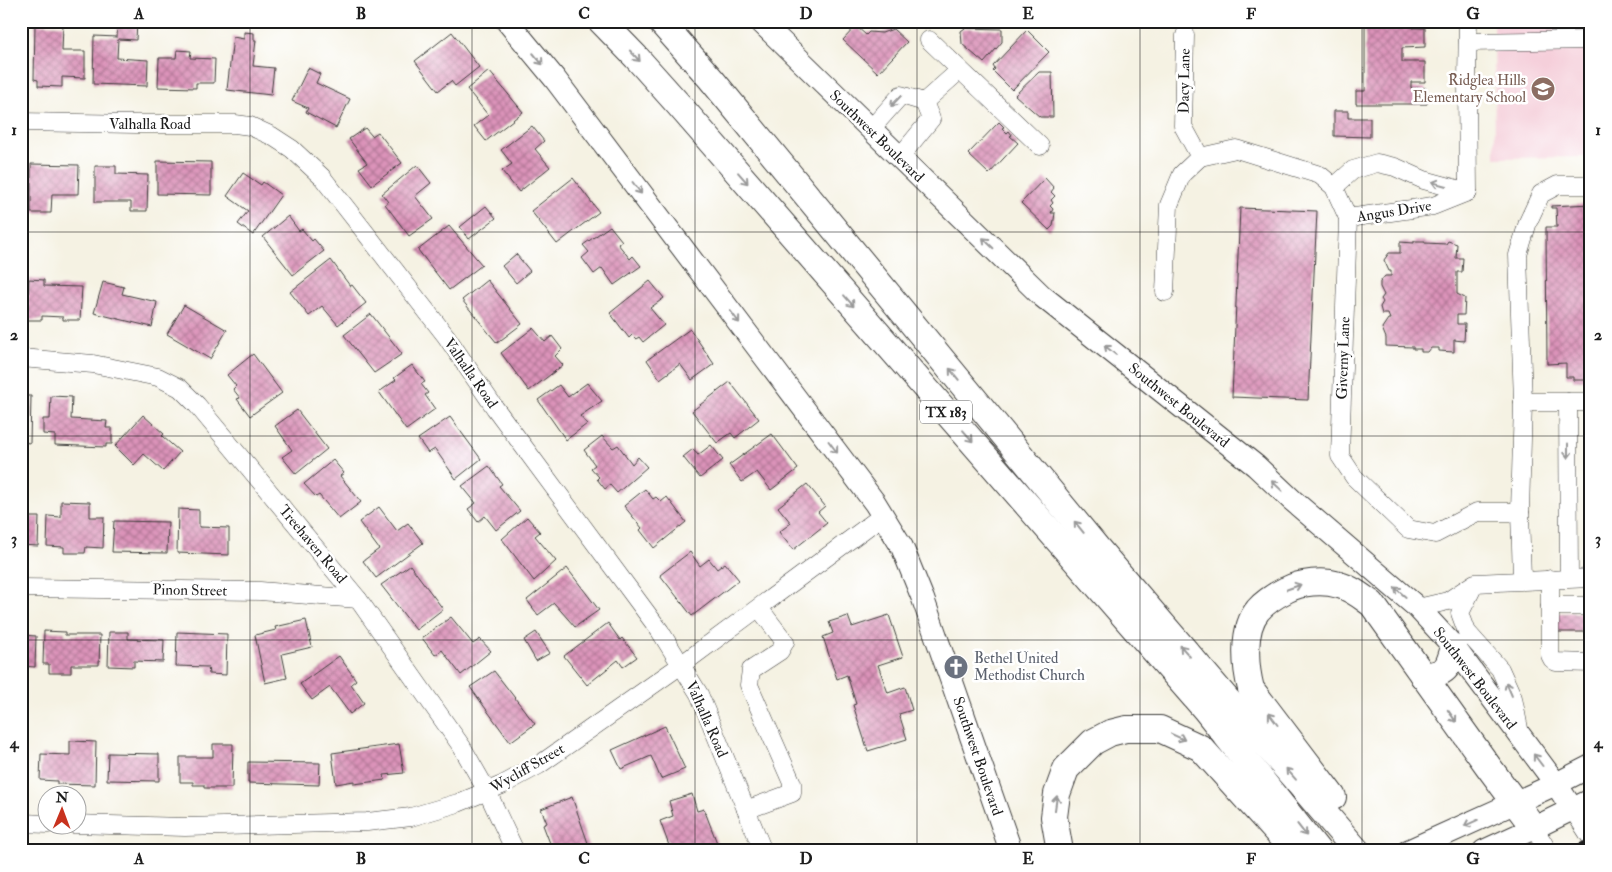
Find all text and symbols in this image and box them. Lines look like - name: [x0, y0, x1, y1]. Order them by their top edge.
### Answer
- text: A: [133, 4, 145, 24]
- text: B: [356, 4, 366, 24]
- text: C: [578, 4, 590, 24]
- text: D: [799, 4, 813, 24]
- text: E: [1022, 4, 1034, 24]
- text: F: [1246, 4, 1256, 24]
- text: G: [1466, 4, 1480, 24]
- street label: Dacy Lane: [1174, 48, 1195, 114]
- one-way arrow: [629, 50, 641, 62]
- one-way arrow: [532, 52, 543, 65]
- place label: Ridglea Hills Elementary School: [1413, 71, 1526, 107]
- school or university icon: Ridglea Hills Elementary School: [1530, 76, 1556, 102]
- street label: Southwest Boulevard: [825, 86, 929, 187]
- one-way arrow: [890, 95, 902, 108]
- street label: Valhalla Road: [109, 115, 191, 134]
- text: 1: [11, 120, 17, 140]
- text: 1: [1595, 120, 1601, 140]
- one-way arrow: [737, 171, 748, 184]
- one-way arrow: [1431, 179, 1447, 189]
- one-way arrow: [631, 181, 642, 194]
- street label: Angus Drive: [1354, 196, 1433, 227]
- one-way arrow: [981, 237, 994, 249]
- one-way arrow: [844, 294, 855, 307]
- one-way arrow: [729, 310, 740, 323]
- street label: Giverny Lane: [1333, 316, 1354, 400]
- text: 2: [10, 325, 18, 345]
- text: 2: [1594, 325, 1602, 345]
- street label: Valhalla Road: [439, 334, 502, 413]
- one-way arrow: [1104, 345, 1117, 356]
- street label: Southwest Boulevard: [1124, 359, 1234, 452]
- one-way arrow: [948, 368, 959, 381]
- road number: TX 183: [920, 401, 972, 424]
- one-way arrow: [962, 430, 973, 443]
- one-way arrow: [827, 440, 838, 453]
- one-way arrow: [1563, 442, 1573, 459]
- one-way arrow: [1270, 480, 1283, 492]
- street label: Treehaven Road: [274, 501, 351, 588]
- one-way arrow: [1074, 521, 1085, 534]
- text: 3: [11, 529, 17, 549]
- text: 3: [1595, 529, 1601, 549]
- street label: Pinon Street: [153, 580, 228, 601]
- one-way arrow: [1286, 582, 1301, 591]
- one-way arrow: [1394, 586, 1407, 597]
- street label: Southwest Boulevard: [1429, 623, 1521, 734]
- one-way arrow: [1179, 644, 1190, 657]
- place label: Bethel United Methodist Church: [974, 649, 1085, 685]
- church icon: Bethel United Methodist Church: [943, 654, 969, 680]
- street label: Valhalla Road: [681, 678, 732, 761]
- one-way arrow: [1503, 682, 1513, 697]
- street label: Southwest Boulevard: [948, 694, 1007, 819]
- one-way arrow: [1447, 709, 1457, 723]
- one-way arrow: [1268, 713, 1279, 726]
- text: 4: [9, 733, 20, 753]
- one-way arrow: [1170, 733, 1185, 742]
- text: 4: [1593, 733, 1604, 753]
- street label: Wycliff Street: [486, 739, 568, 798]
- one-way arrow: [1533, 754, 1544, 767]
- one-way arrow: [1285, 767, 1297, 780]
- north arrow: [38, 784, 88, 834]
- text: N: [55, 789, 69, 806]
- one-way arrow: [1051, 795, 1061, 811]
- one-way arrow: [1463, 818, 1478, 828]
- one-way arrow: [1296, 823, 1307, 836]
- text: A: [133, 849, 145, 869]
- text: B: [356, 849, 366, 869]
- text: C: [578, 849, 590, 869]
- text: D: [799, 849, 813, 869]
- text: E: [1022, 849, 1034, 869]
- text: F: [1246, 849, 1256, 869]
- text: G: [1466, 849, 1480, 869]

